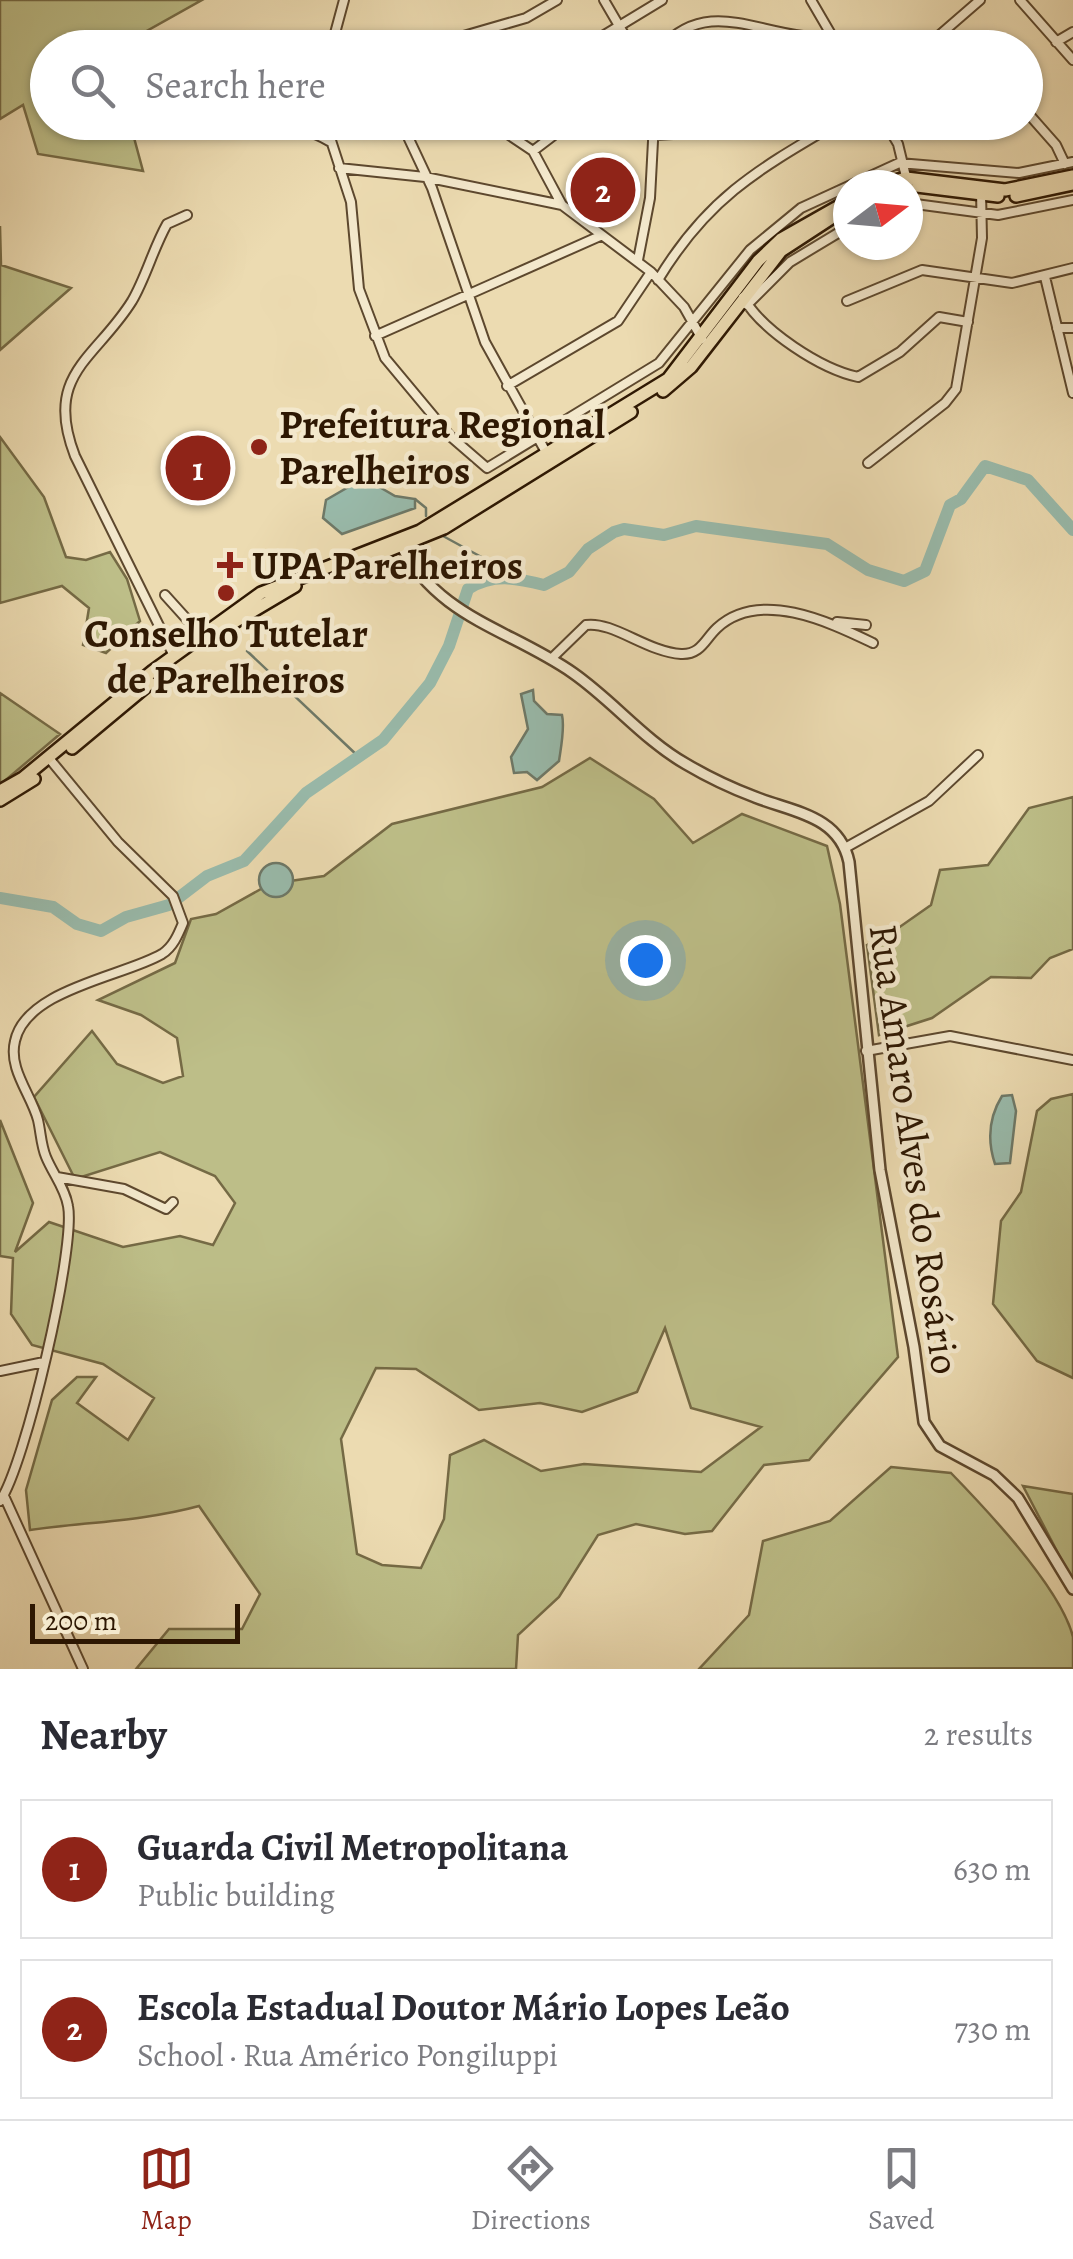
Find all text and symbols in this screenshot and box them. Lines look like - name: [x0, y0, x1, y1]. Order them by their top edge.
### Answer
- search box: [30, 30, 1043, 140]
- icon: search: [65, 58, 120, 113]
- text: Search here: [145, 59, 326, 111]
- pin: 2: [570, 152, 636, 228]
- north arrow: [833, 170, 923, 260]
- place label: Prefeitura Regional Parelheiros: [279, 397, 605, 498]
- pin: 1: [166, 430, 230, 506]
- marker: Prefeitura Regional Parelheiros: [248, 436, 270, 458]
- place label: UPA Parelheiros: [252, 538, 523, 593]
- marker: UPA Parelheiros: [217, 552, 243, 578]
- marker: Conselho Tutelar de Parelheiros: [215, 582, 237, 604]
- place label: Conselho Tutelar de Parelheiros: [84, 606, 368, 707]
- street label: Rua Amaro Alves do Rosário: [856, 921, 973, 1378]
- your location: [620, 935, 671, 986]
- scale bar: [30, 1599, 240, 1644]
- text: 200 m: [45, 1602, 117, 1640]
- text: Nearby: [40, 1706, 167, 1763]
- text: 2 results: [924, 1712, 1033, 1756]
- text: Guarda Civil Metropolitana: [137, 1821, 568, 1873]
- text: 1: [69, 1847, 80, 1891]
- text: 630 m: [953, 1847, 1031, 1891]
- text: Public building: [137, 1873, 335, 1917]
- text: Escola Estadual Doutor Mário Lopes Leão: [137, 1981, 790, 2033]
- text: 2: [67, 2007, 82, 2051]
- text: 730 m: [954, 2007, 1031, 2051]
- text: School · Rua Américo Pongiluppi: [137, 2033, 558, 2077]
- tab: Map: [139, 2141, 194, 2239]
- tab: Directions: [471, 2141, 591, 2239]
- tab: Saved: [868, 2141, 934, 2239]

